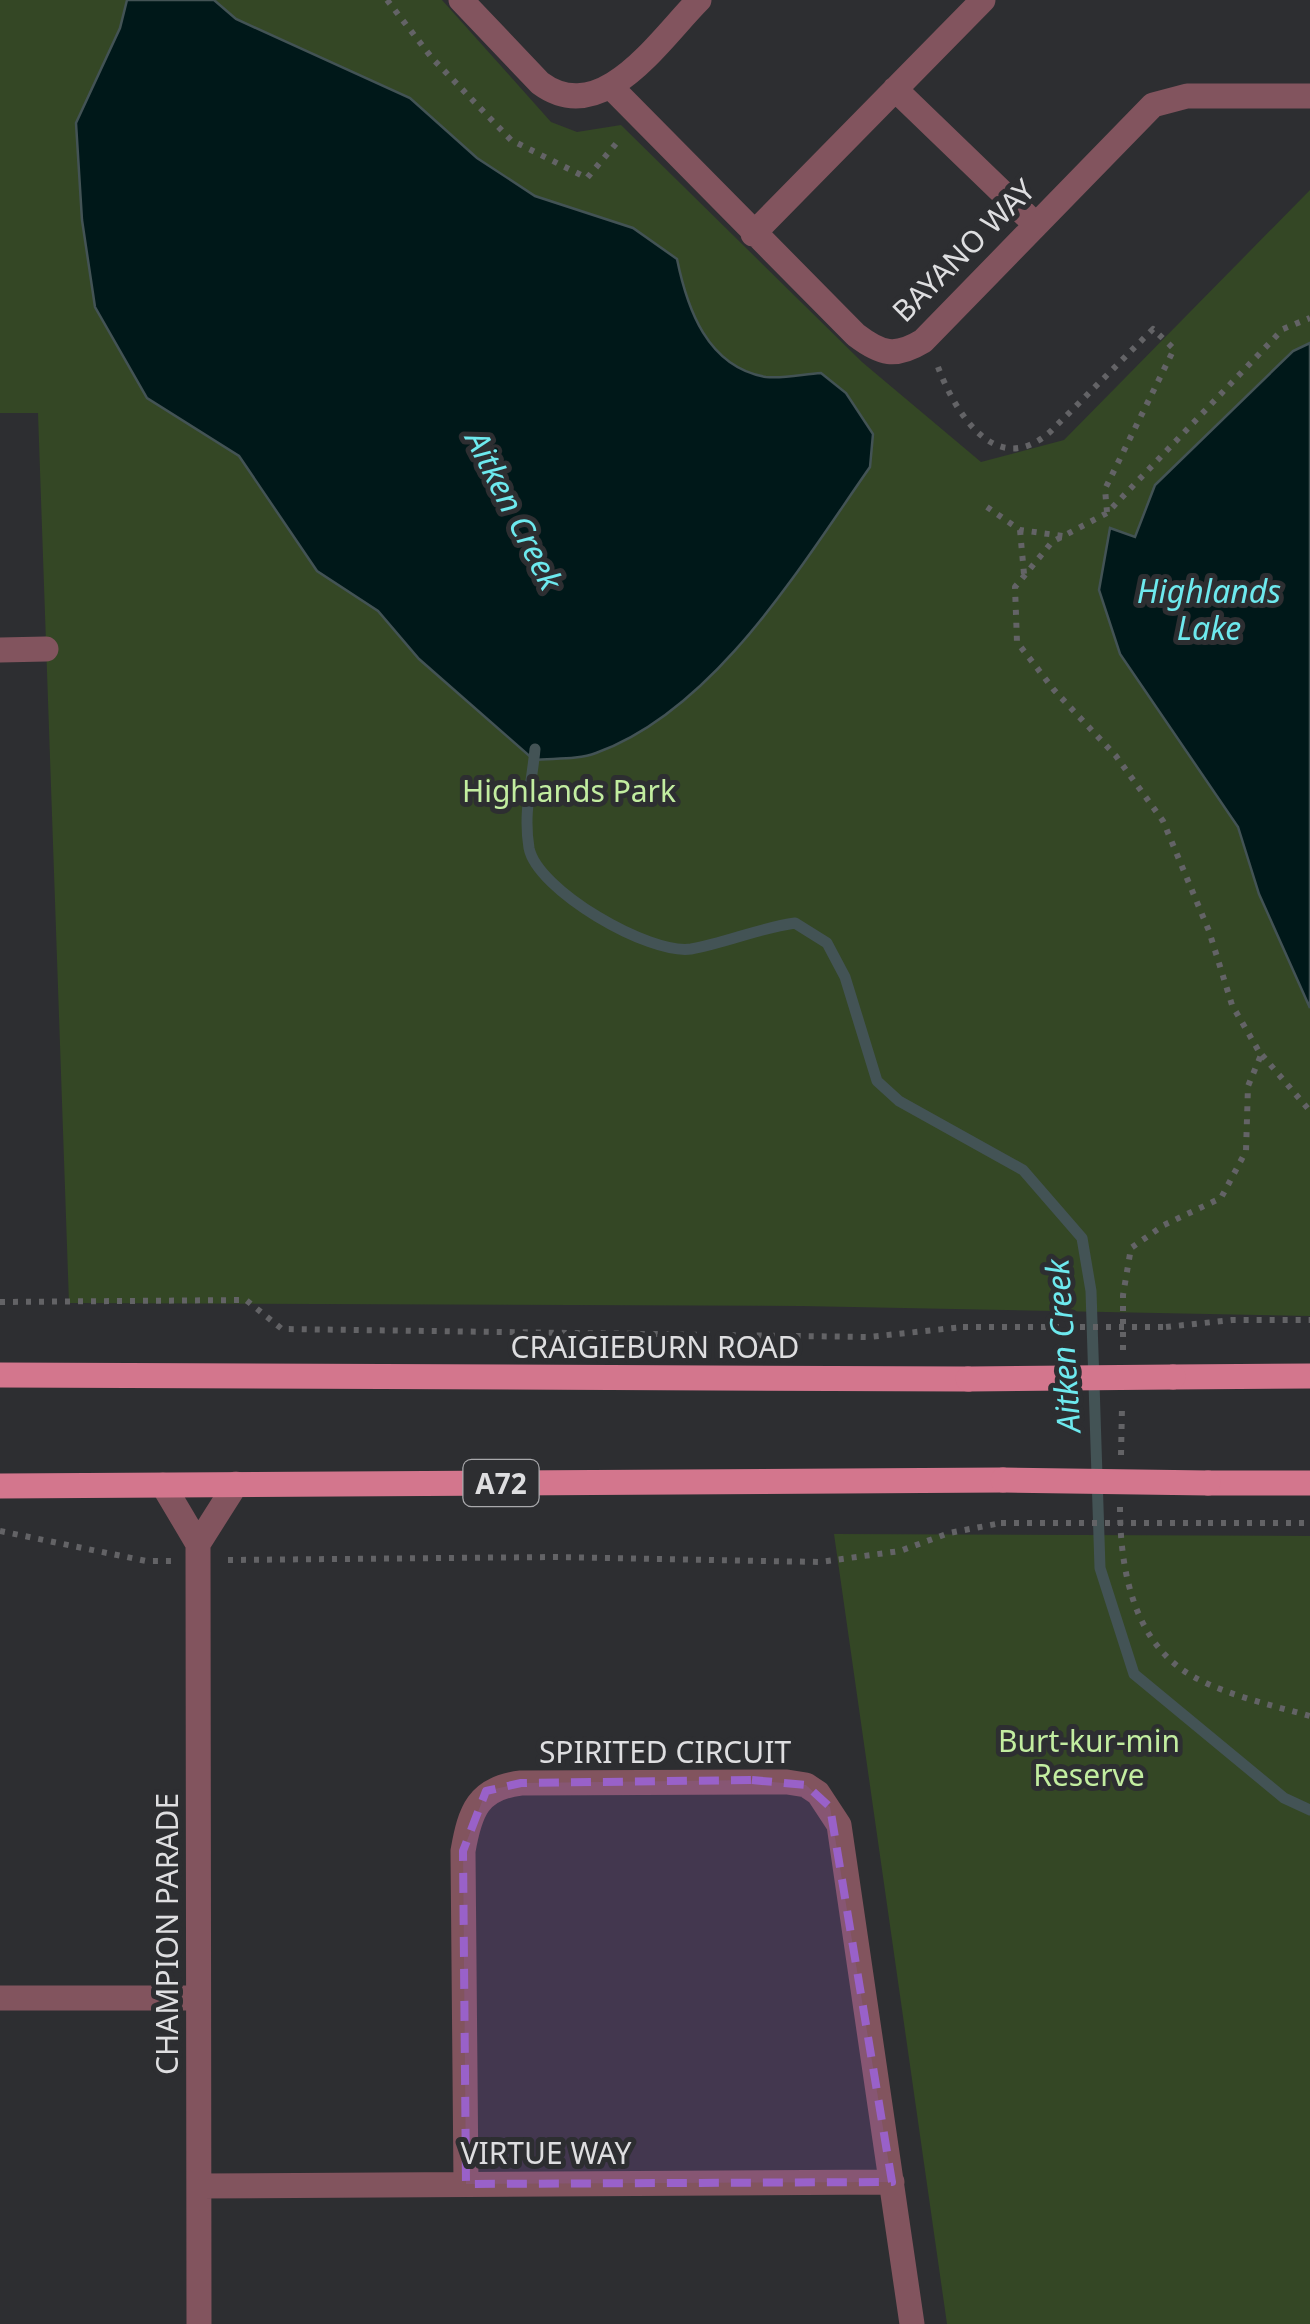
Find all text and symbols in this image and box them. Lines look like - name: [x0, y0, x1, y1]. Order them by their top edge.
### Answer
- street label: BAYANO WAY: [883, 170, 1043, 330]
- water label: Aitken Creek: [456, 421, 574, 598]
- water label: Highlands Lake: [1137, 569, 1281, 649]
- park label: Highlands Park: [462, 770, 676, 811]
- water label: Aitken Creek: [1034, 1257, 1090, 1436]
- street label: CRAIGIEBURN ROAD: [511, 1326, 799, 1367]
- road number: A72: [464, 1460, 538, 1506]
- park label: Burt-kur-min Reserve: [998, 1720, 1180, 1795]
- street label: SPIRITED CIRCUIT: [539, 1731, 791, 1772]
- street label: CHAMPION PARADE: [146, 1793, 187, 2075]
- street label: VIRTUE WAY: [461, 2132, 631, 2173]

